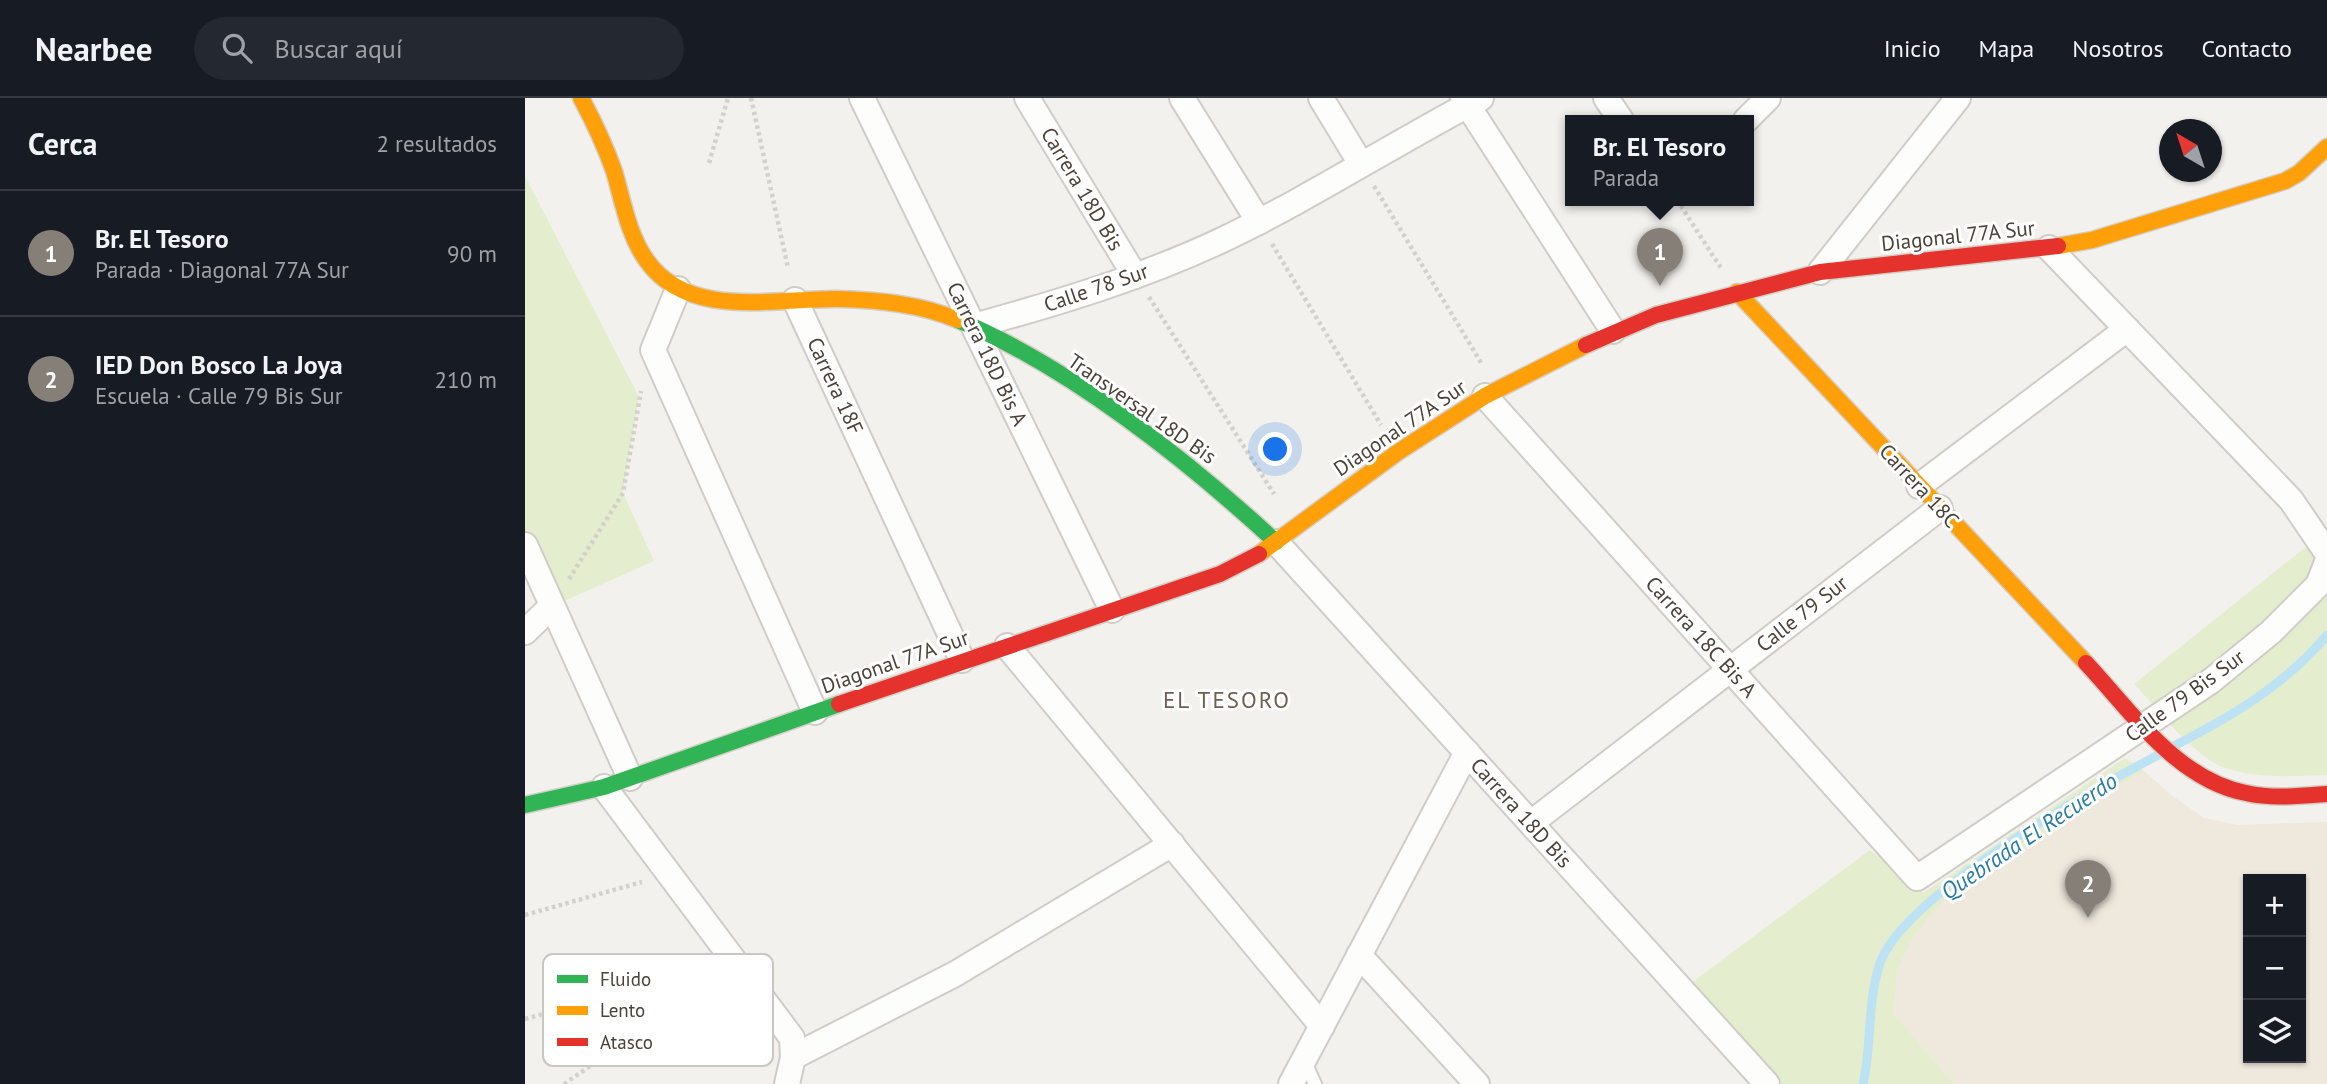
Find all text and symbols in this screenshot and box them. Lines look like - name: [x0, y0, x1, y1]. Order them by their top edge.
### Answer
- search box: [194, 17, 684, 80]
- text: Nearbee: [35, 27, 152, 70]
- icon: search: [218, 29, 256, 67]
- text: Buscar aquí: [274, 32, 403, 65]
- text: Inicio: [1884, 33, 1941, 64]
- text: Mapa: [1979, 33, 2034, 64]
- text: Nosotros: [2072, 33, 2164, 64]
- text: Contacto: [2202, 33, 2292, 64]
- popup: [1565, 115, 1754, 206]
- north arrow: [2159, 119, 2222, 182]
- street label: Carrera 18D Bis: [1035, 122, 1130, 255]
- text: Cerca: [28, 124, 97, 163]
- text: 2 resultados: [376, 129, 497, 158]
- text: Br. El Tesoro: [1593, 130, 1726, 163]
- text: Parada: [1593, 163, 1659, 192]
- street label: Diagonal 77A Sur: [1880, 214, 2036, 257]
- text: Br. El Tesoro: [95, 222, 229, 255]
- pin: 1: [1637, 228, 1683, 286]
- text: 1: [44, 239, 58, 268]
- text: 90 m: [447, 239, 497, 268]
- text: Parada · Diagonal 77A Sur: [95, 255, 349, 284]
- street label: Calle 78 Sur: [1040, 257, 1152, 318]
- street label: Carrera 18D Bis A: [941, 278, 1034, 431]
- street label: Carrera 18F: [801, 333, 870, 439]
- street label: Transversal 18D Bis: [1063, 347, 1222, 470]
- text: IED Don Bosco La Joya: [95, 348, 343, 381]
- text: 2: [44, 365, 58, 394]
- text: 210 m: [435, 365, 497, 394]
- street label: Diagonal 77A Sur: [1328, 373, 1471, 482]
- text: Escuela · Calle 79 Bis Sur: [95, 381, 342, 410]
- your location: [1258, 432, 1292, 466]
- street label: Carrera 18C: [1874, 438, 1965, 533]
- street label: Carrera 18C Bis A: [1640, 570, 1763, 703]
- street label: Calle 79 Sur: [1751, 570, 1853, 658]
- street label: Diagonal 77A Sur: [818, 624, 972, 699]
- street label: Calle 79 Bis Sur: [2120, 643, 2250, 748]
- district label: EL TESORO: [1163, 685, 1291, 714]
- street label: Carrera 18D Bis: [1465, 752, 1578, 873]
- water label: Quebrada El Recuerdo: [1935, 766, 2123, 905]
- pin: 2: [2065, 860, 2111, 918]
- map controls: [2243, 874, 2306, 1063]
- button: +: [2243, 874, 2306, 937]
- button: −: [2243, 937, 2306, 1000]
- legend: [543, 954, 773, 1066]
- text: Fluido: [600, 967, 651, 991]
- text: Lento: [600, 998, 645, 1022]
- button: layers: [2243, 1000, 2306, 1063]
- text: Atasco: [600, 1030, 653, 1054]

